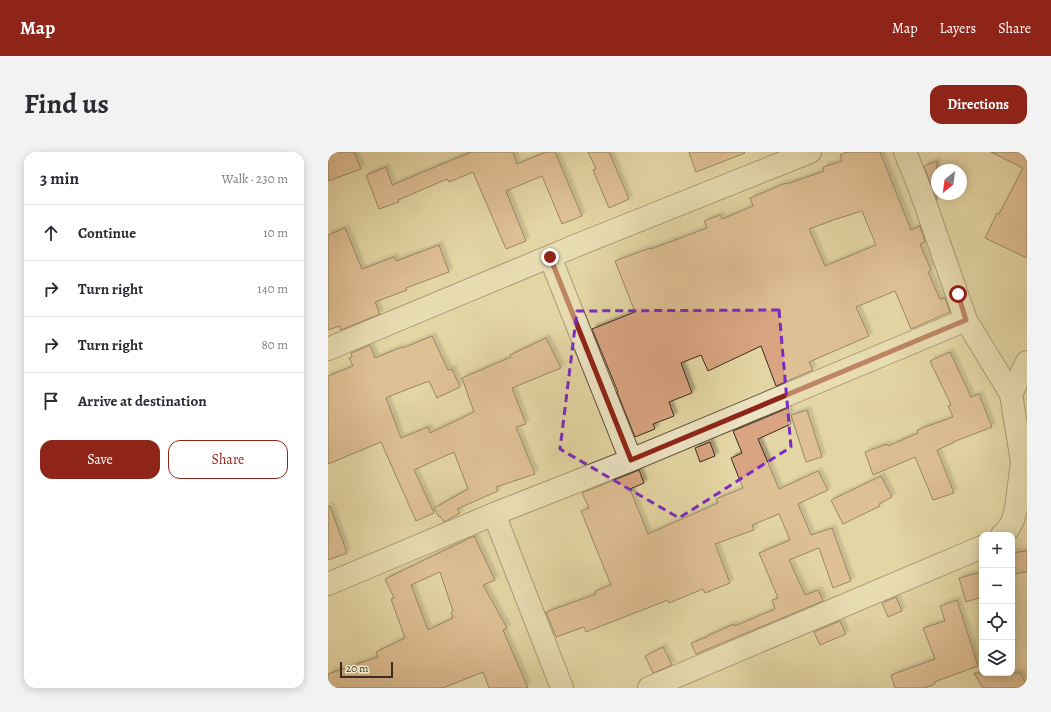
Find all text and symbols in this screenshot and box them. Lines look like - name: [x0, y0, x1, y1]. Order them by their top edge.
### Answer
- text: Map: [20, 15, 55, 41]
- text: Map: [892, 19, 918, 38]
- text: Layers: [940, 19, 976, 38]
- text: Share: [998, 19, 1031, 38]
- text: Find us: [24, 85, 109, 123]
- button: Directions: [930, 85, 1027, 124]
- north arrow: [931, 164, 967, 200]
- text: 3 min: [40, 167, 79, 190]
- text: Walk · 230 m: [222, 170, 288, 187]
- icon: ahead: [40, 222, 62, 244]
- text: Continue: [78, 223, 136, 243]
- text: 10 m: [263, 224, 288, 241]
- route end: [541, 248, 559, 266]
- icon: right: [40, 278, 62, 300]
- text: Turn right: [78, 279, 143, 299]
- text: 140 m: [257, 280, 288, 297]
- route start: [949, 285, 967, 303]
- icon: right: [40, 334, 62, 356]
- text: Turn right: [78, 335, 143, 355]
- text: 80 m: [261, 336, 288, 353]
- icon: arrive: [40, 390, 62, 412]
- text: Arrive at destination: [78, 391, 207, 411]
- button: Save: [40, 440, 160, 479]
- button: Share: [168, 440, 288, 479]
- map controls: [979, 532, 1015, 676]
- button: +: [979, 532, 1015, 568]
- button: −: [979, 568, 1015, 604]
- button: locate: [979, 604, 1015, 640]
- button: layers: [979, 640, 1015, 676]
- scale bar: [340, 660, 393, 679]
- text: 20 m: [346, 661, 368, 676]

